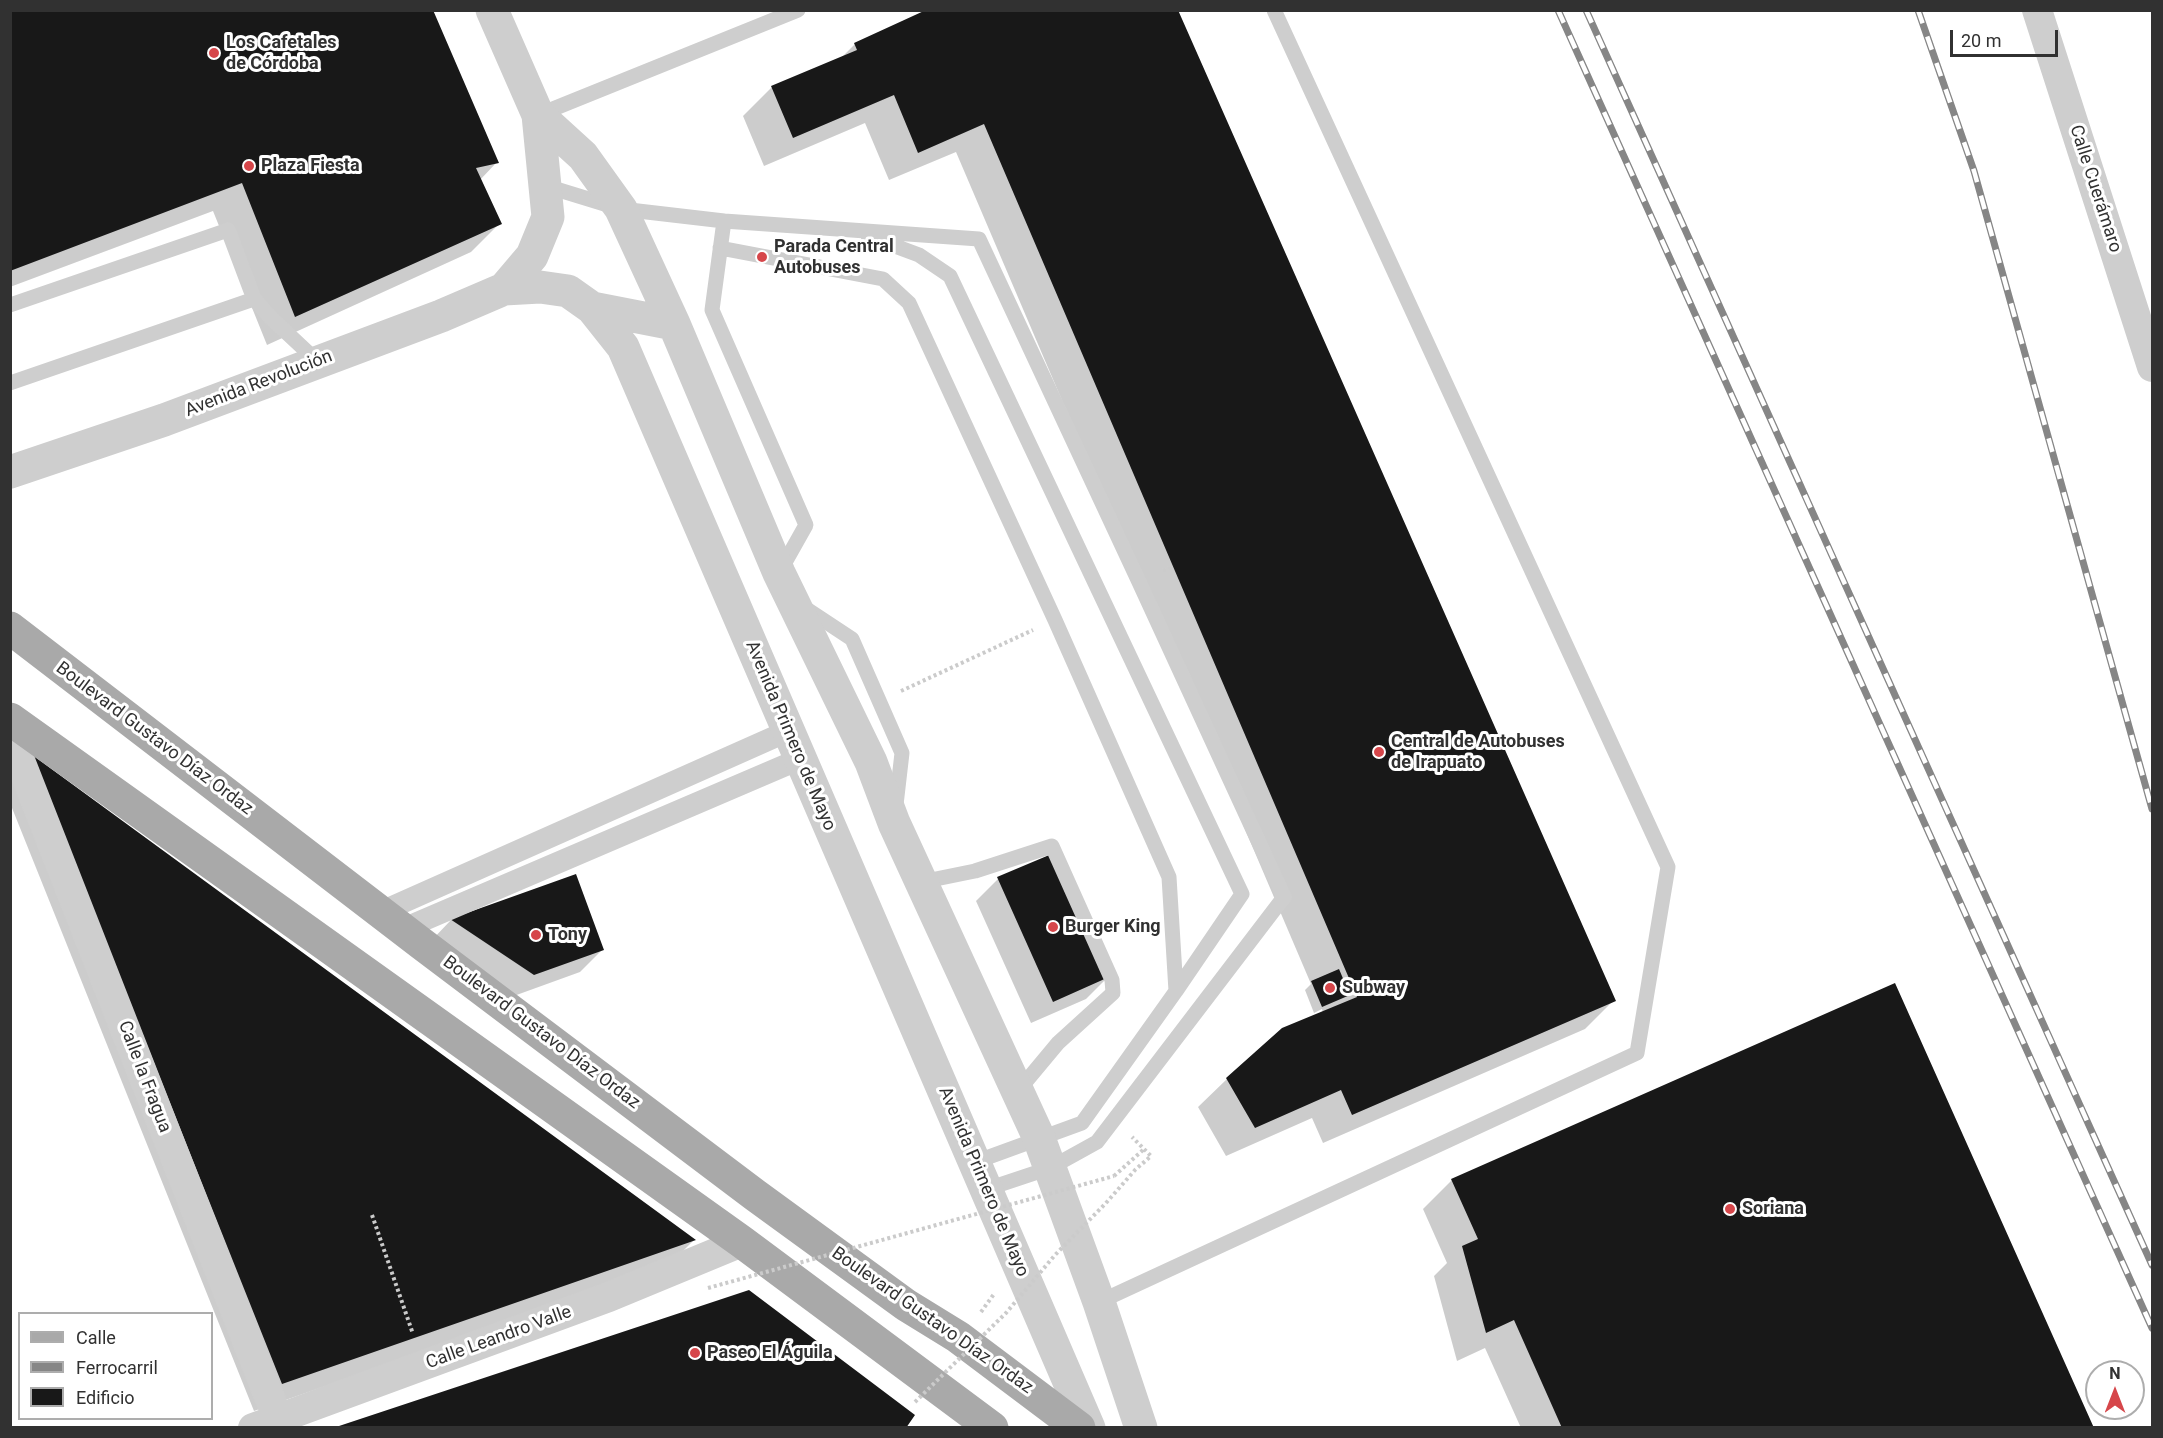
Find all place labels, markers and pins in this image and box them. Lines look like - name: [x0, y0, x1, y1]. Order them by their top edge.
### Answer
- place label: Los Cafetales de Córdoba: [226, 32, 336, 74]
- marker: Los Cafetales de Córdoba: [207, 46, 221, 60]
- place label: Plaza Fiesta: [261, 155, 360, 177]
- marker: Plaza Fiesta: [242, 159, 256, 173]
- place label: Parada Central Autobuses: [774, 236, 894, 278]
- marker: Parada Central Autobuses: [755, 250, 769, 264]
- place label: Central de Autobuses de Irapuato: [1391, 731, 1565, 774]
- marker: Central de Autobuses de Irapuato: [1372, 745, 1386, 759]
- place label: Burger King: [1065, 916, 1161, 938]
- marker: Burger King: [1046, 920, 1060, 934]
- place label: Tony: [548, 924, 587, 946]
- marker: Tony: [529, 928, 543, 942]
- place label: Subway: [1342, 977, 1405, 999]
- marker: Subway: [1323, 981, 1337, 995]
- place label: Soriana: [1742, 1198, 1804, 1220]
- marker: Soriana: [1723, 1202, 1737, 1216]
- place label: Paseo El Águila: [707, 1342, 833, 1364]
- marker: Paseo El Águila: [688, 1346, 702, 1360]

